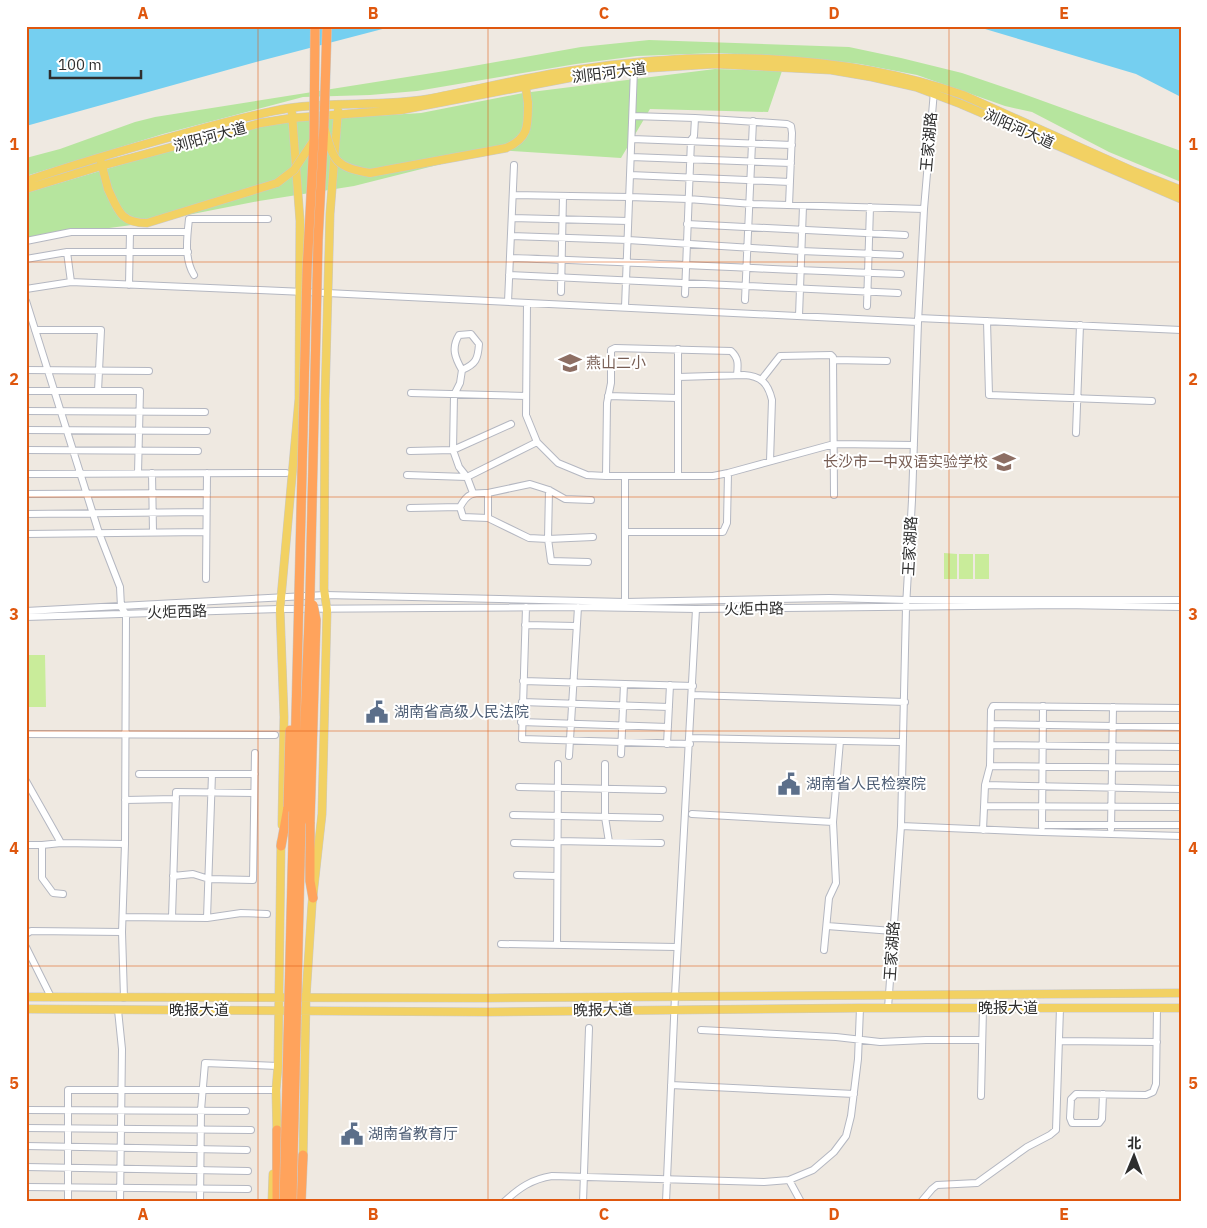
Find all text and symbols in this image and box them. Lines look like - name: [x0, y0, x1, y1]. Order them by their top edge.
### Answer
- text: A: [138, 3, 149, 23]
- text: B: [368, 3, 379, 23]
- text: C: [599, 3, 609, 23]
- text: D: [828, 3, 840, 23]
- text: E: [1059, 3, 1069, 23]
- scale bar: [50, 48, 141, 80]
- text: 100 m: [58, 55, 102, 74]
- street label: 浏阳河大道: [571, 59, 647, 87]
- street label: 浏阳河大道: [981, 105, 1057, 152]
- street label: 王家湖路: [916, 111, 941, 173]
- street label: 浏阳河大道: [171, 118, 249, 155]
- text: 1: [9, 134, 19, 154]
- text: 1: [1188, 134, 1198, 154]
- school or university icon: 燕山二小: [557, 350, 583, 376]
- place label: 燕山二小: [586, 353, 646, 372]
- text: 2: [9, 369, 19, 389]
- text: 2: [1188, 369, 1198, 389]
- school or university icon: 长沙市一中双语实验学校: [991, 449, 1017, 475]
- place label: 长沙市一中双语实验学校: [823, 452, 988, 471]
- street label: 王家湖路: [898, 516, 921, 576]
- street label: 火炬中路: [724, 598, 784, 619]
- street label: 火炬西路: [147, 601, 207, 622]
- text: 3: [9, 604, 19, 624]
- text: 3: [1188, 604, 1198, 624]
- public building icon: 湖南省高级人民法院: [364, 699, 390, 725]
- place label: 湖南省高级人民法院: [394, 702, 529, 721]
- public building icon: 湖南省人民检察院: [776, 771, 802, 797]
- place label: 湖南省人民检察院: [806, 774, 926, 793]
- text: 4: [9, 838, 19, 858]
- text: 4: [1188, 838, 1198, 858]
- street label: 王家湖路: [880, 920, 903, 982]
- street label: 晚报大道: [978, 998, 1038, 1017]
- street label: 晚报大道: [573, 999, 633, 1020]
- street label: 晚报大道: [169, 1000, 229, 1019]
- text: 5: [9, 1073, 19, 1093]
- text: 5: [1188, 1073, 1198, 1093]
- public building icon: 湖南省教育厅: [339, 1121, 365, 1147]
- place label: 湖南省教育厅: [368, 1124, 458, 1143]
- north arrow: [1110, 1130, 1160, 1180]
- text: 北: [1127, 1134, 1141, 1152]
- text: A: [138, 1204, 149, 1224]
- text: B: [368, 1204, 379, 1224]
- text: C: [599, 1204, 609, 1224]
- text: D: [828, 1204, 840, 1224]
- text: E: [1059, 1204, 1069, 1224]

